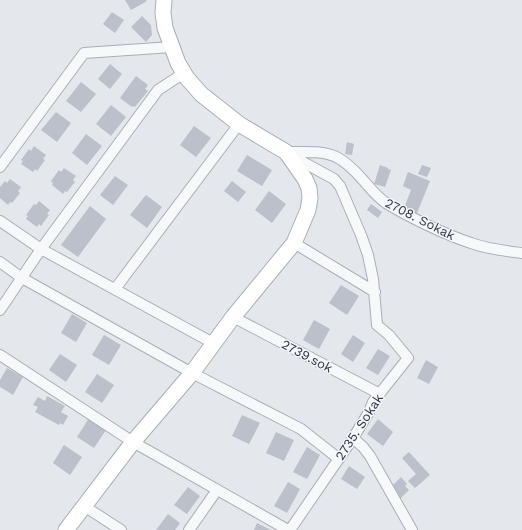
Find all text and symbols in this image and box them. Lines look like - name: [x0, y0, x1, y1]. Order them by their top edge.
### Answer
- street label: 2708. Sokak: [383, 195, 458, 243]
- street label: 2739.sok: [279, 336, 336, 376]
- street label: 2735. Sokak: [332, 391, 386, 463]

